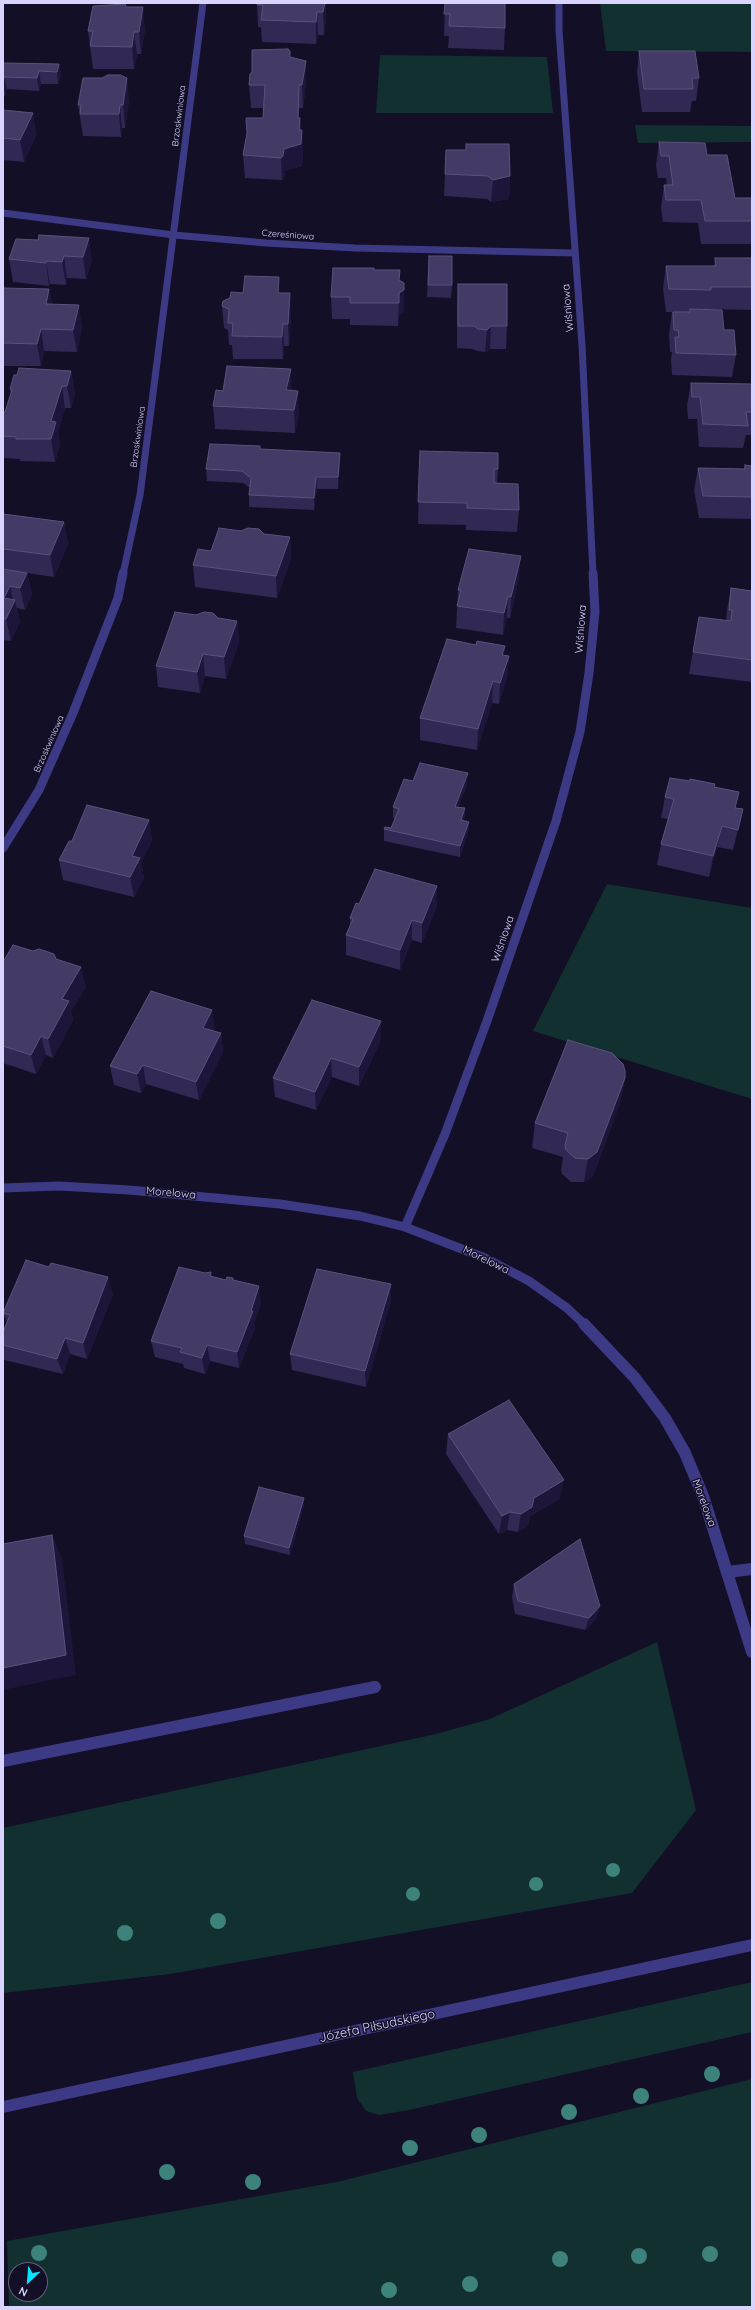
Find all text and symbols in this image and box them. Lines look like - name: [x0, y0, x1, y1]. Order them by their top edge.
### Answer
- street label: Brzoskwiniowa: [170, 85, 188, 147]
- street label: Czereśniowa: [261, 228, 315, 242]
- street label: Wiśniowa: [559, 283, 577, 333]
- street label: Brzoskwiniowa: [128, 406, 148, 468]
- street label: Wiśniowa: [573, 604, 589, 654]
- street label: Brzoskwiniowa: [32, 714, 66, 774]
- street label: Wiśniowa: [489, 914, 517, 964]
- street label: Morelowa: [146, 1184, 196, 1202]
- street label: Morelowa: [461, 1243, 511, 1277]
- street label: Morelowa: [689, 1477, 719, 1529]
- street label: Józefa Piłsudskiego: [317, 2006, 437, 2046]
- north arrow: [8, 2262, 48, 2302]
- text: N: [16, 2284, 30, 2300]

